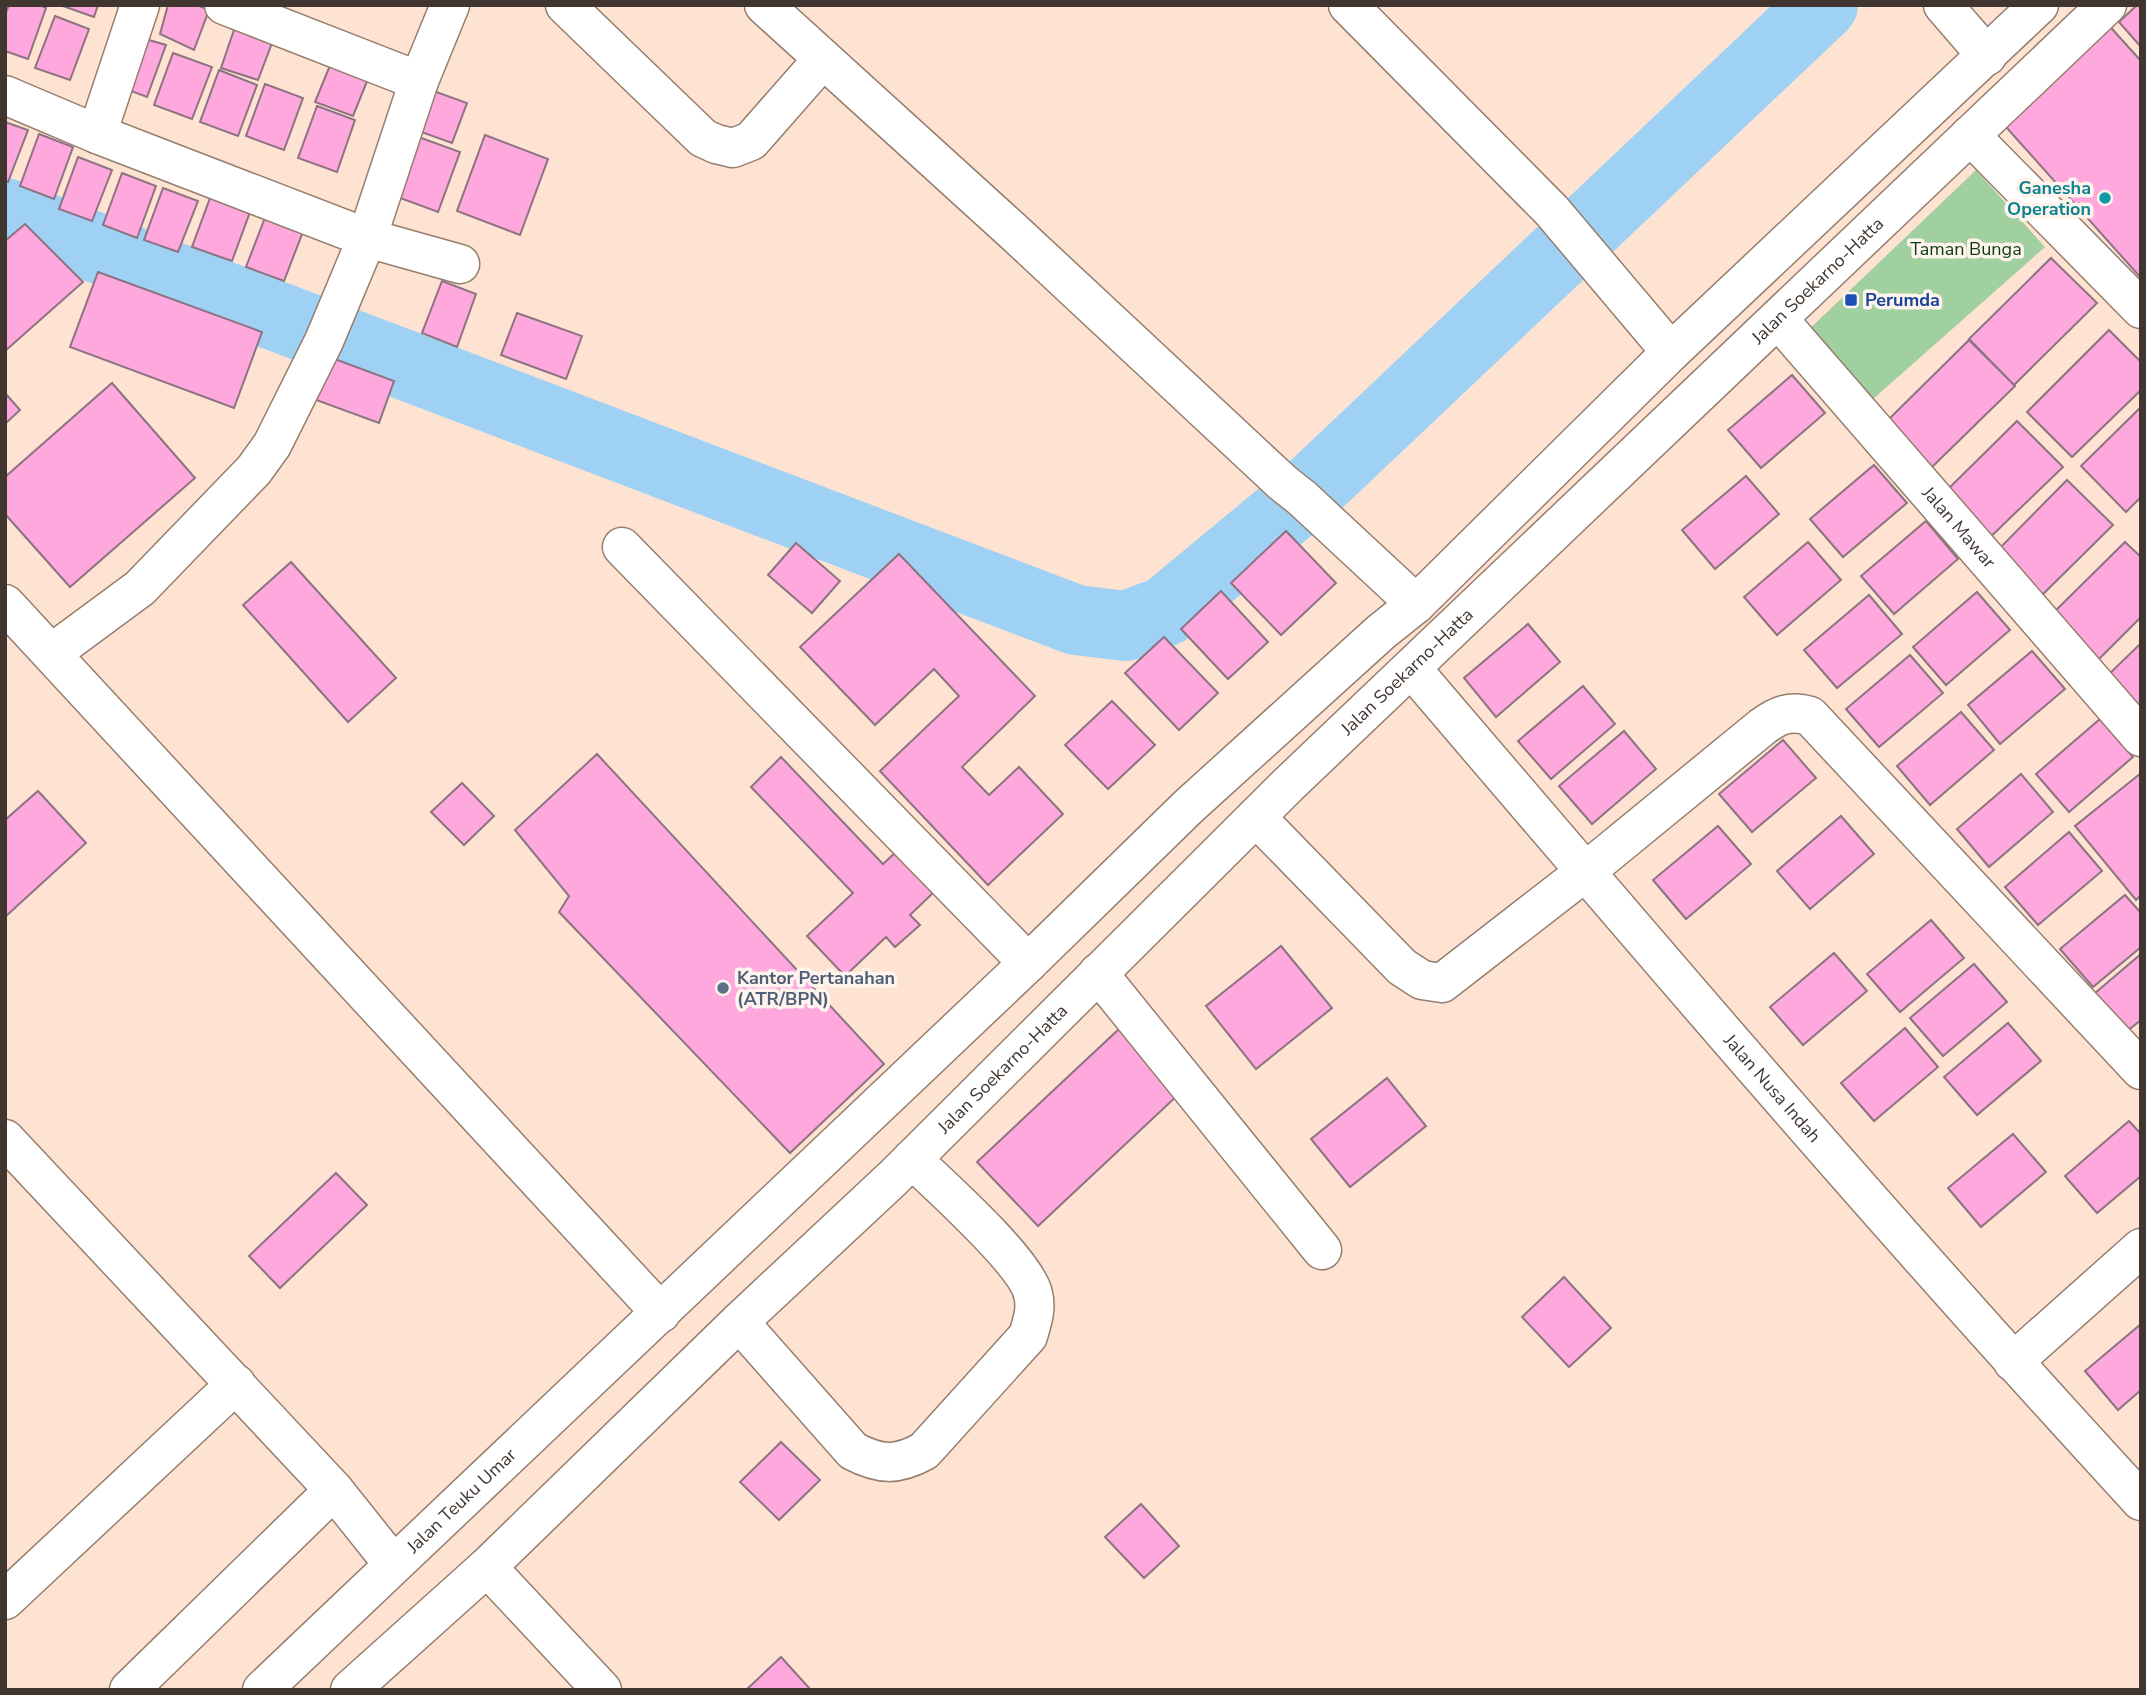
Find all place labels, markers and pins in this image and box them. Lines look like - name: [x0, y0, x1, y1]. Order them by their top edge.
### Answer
- place label: Ganesha Operation: [2007, 176, 2091, 221]
- marker: Ganesha Operation: [2097, 190, 2113, 206]
- place label: Perumda: [1865, 288, 1940, 312]
- marker: Perumda: [1843, 292, 1859, 308]
- place label: Kantor Pertanahan (ATR/BPN): [737, 966, 895, 1011]
- marker: Kantor Pertanahan (ATR/BPN): [715, 980, 731, 996]

